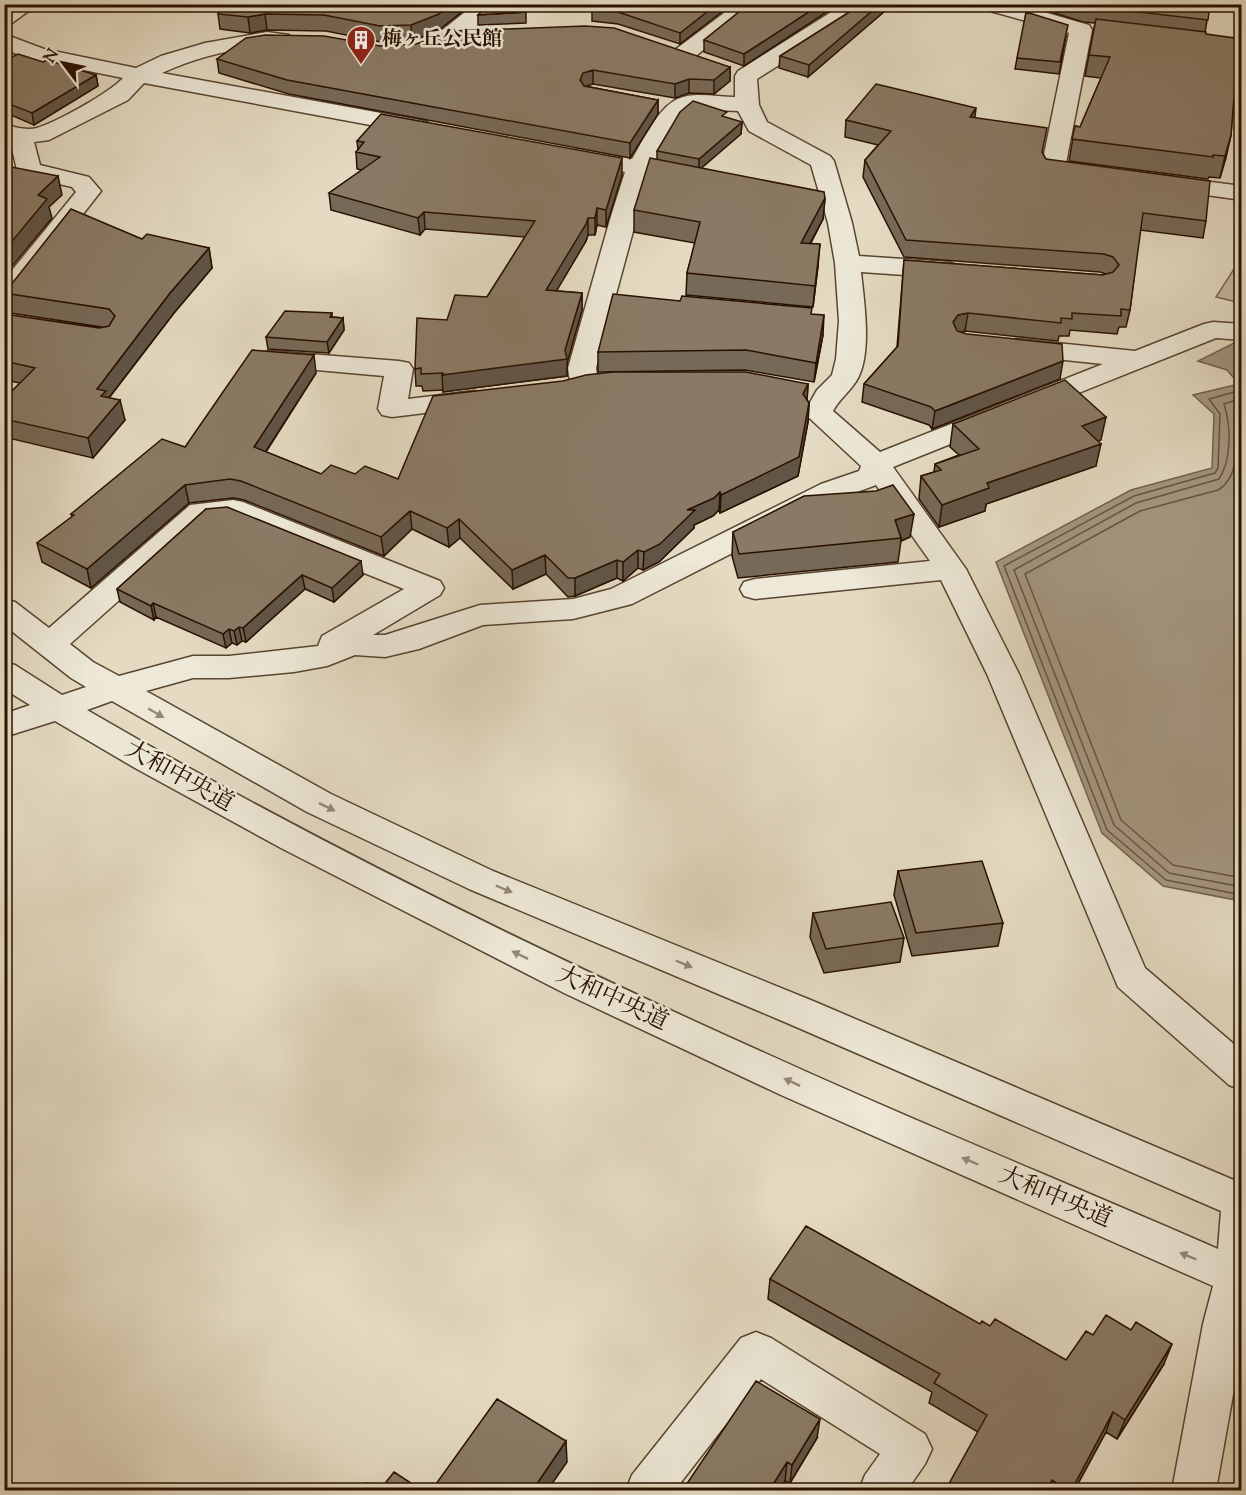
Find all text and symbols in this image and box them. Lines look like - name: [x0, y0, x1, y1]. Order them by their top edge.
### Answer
- building icon: 梅ヶ丘公民館: [345, 24, 377, 66]
- place label: 梅ヶ丘公民館: [382, 26, 502, 55]
- north arrow: [33, 33, 93, 93]
- text: N: [39, 45, 66, 68]
- one-way arrow: [148, 708, 165, 718]
- street label: 大和中央道: [118, 733, 240, 821]
- one-way arrow: [319, 802, 336, 812]
- one-way arrow: [495, 885, 513, 894]
- one-way arrow: [512, 951, 529, 960]
- street label: 大和中央道: [550, 958, 674, 1040]
- one-way arrow: [675, 960, 693, 969]
- one-way arrow: [783, 1077, 801, 1087]
- one-way arrow: [961, 1156, 979, 1166]
- street label: 大和中央道: [993, 1159, 1117, 1237]
- one-way arrow: [1179, 1250, 1197, 1260]

